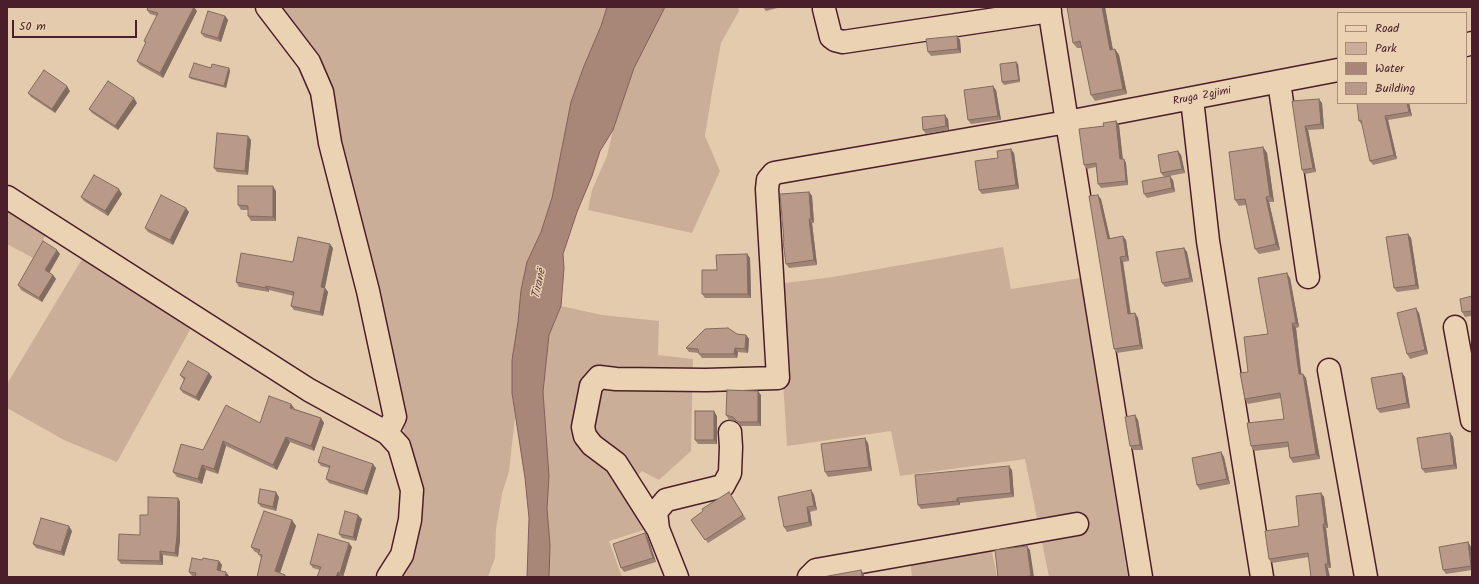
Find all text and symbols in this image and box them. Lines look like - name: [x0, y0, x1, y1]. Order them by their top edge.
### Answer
- scale bar: [14, 12, 139, 38]
- legend: [1337, 12, 1467, 104]
- text: 50 m: [19, 17, 46, 36]
- text: Road: [1375, 19, 1399, 38]
- text: Park: [1375, 39, 1397, 58]
- text: Water: [1375, 59, 1404, 78]
- text: Building: [1375, 79, 1415, 98]
- street label: Rruga Zgjimi: [1172, 85, 1232, 109]
- water label: Tiranë: [530, 268, 550, 300]

